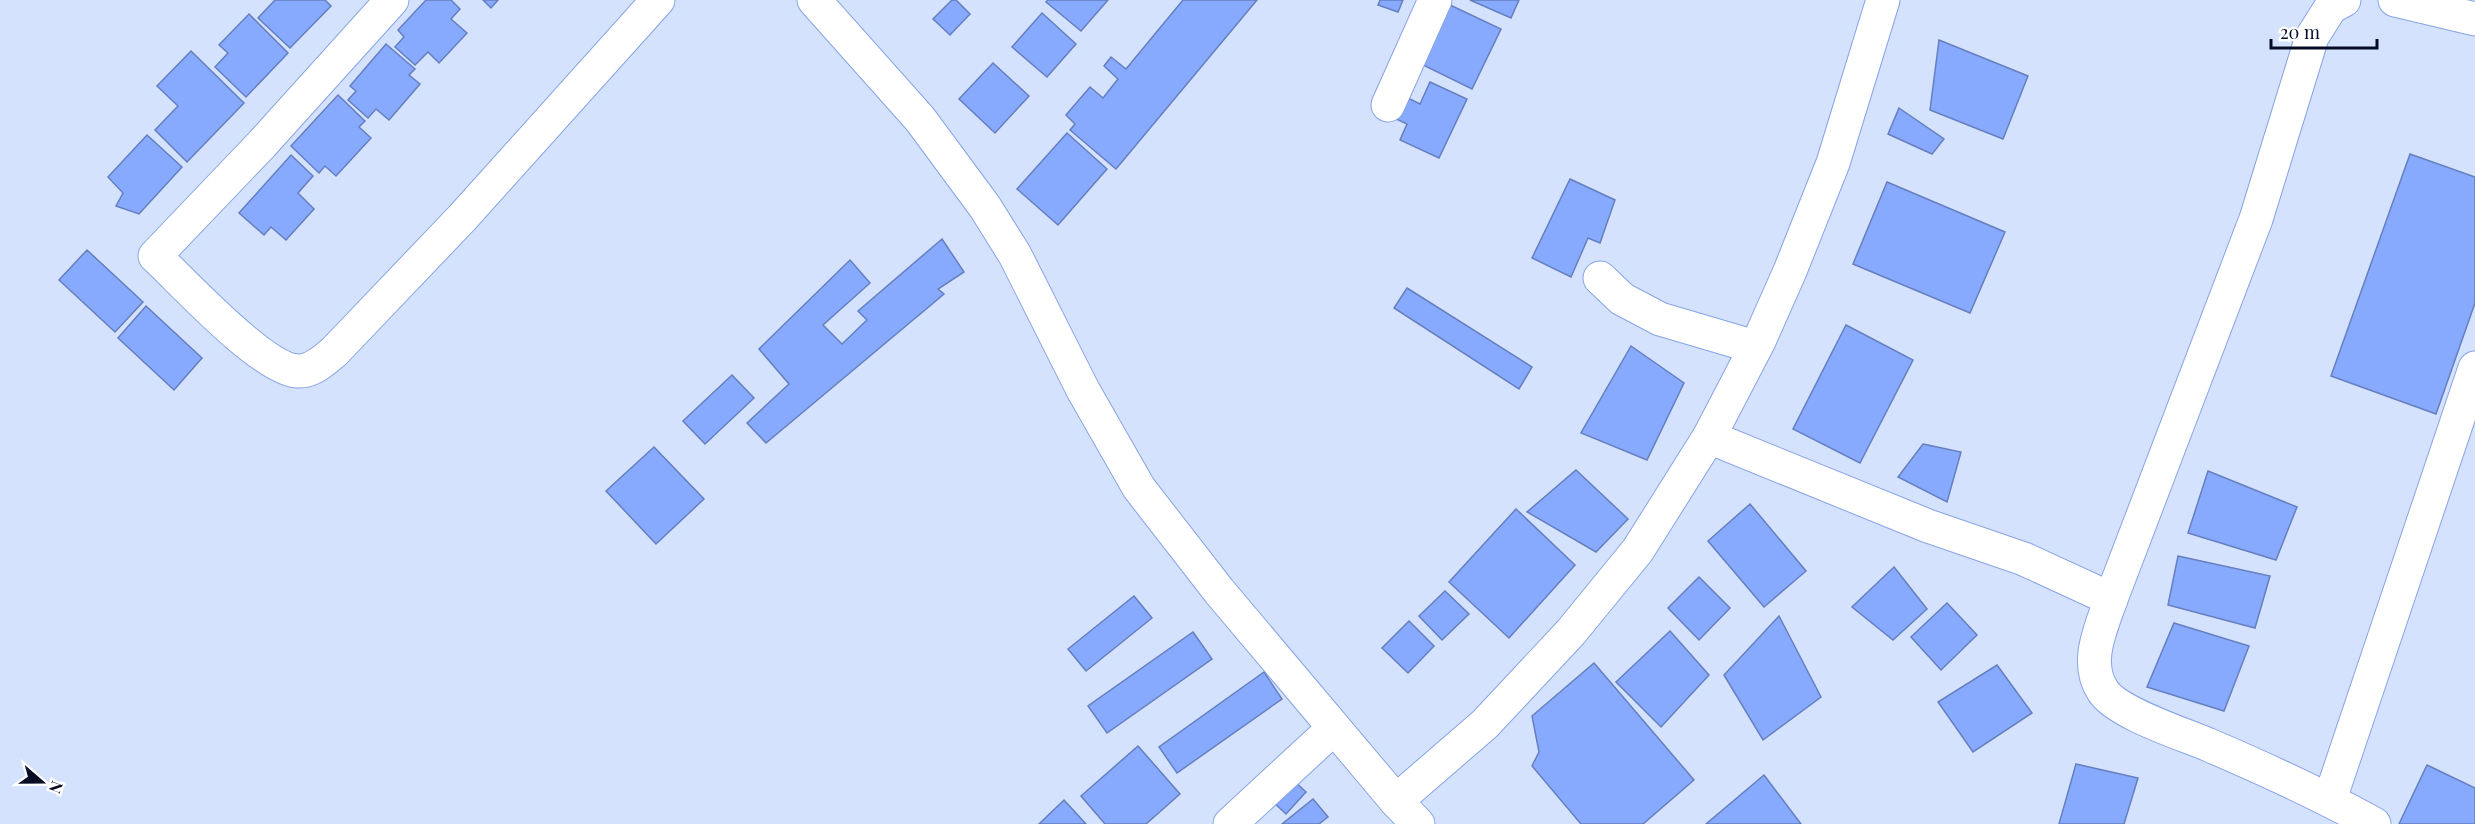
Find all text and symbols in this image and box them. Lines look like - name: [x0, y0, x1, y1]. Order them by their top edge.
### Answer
- scale bar: [2271, 12, 2378, 50]
- text: 20 m: [2280, 20, 2320, 44]
- north arrow: [12, 752, 72, 812]
- text: N: [45, 778, 68, 797]

